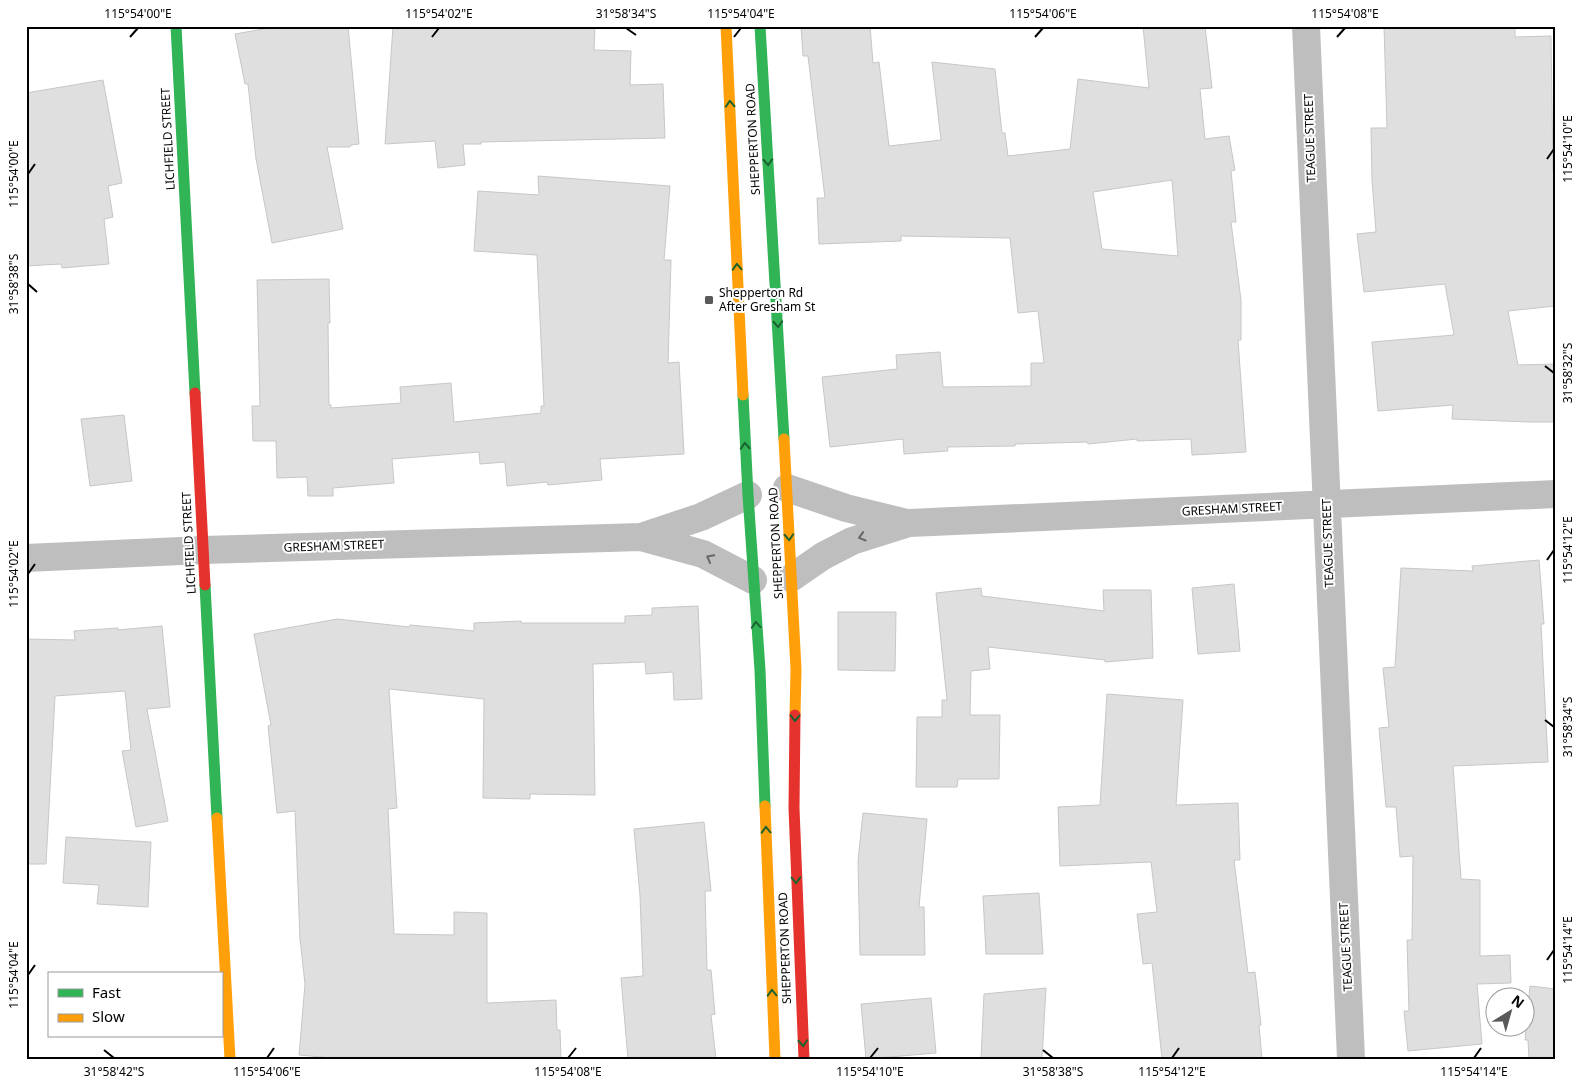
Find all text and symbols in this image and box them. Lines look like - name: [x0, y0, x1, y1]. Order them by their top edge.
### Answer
- text: 115°54'00"E: [104, 5, 172, 22]
- text: 115°54'02"E: [405, 5, 473, 22]
- text: 31°58'34"S: [596, 5, 657, 22]
- text: 115°54'04"E: [707, 5, 775, 22]
- text: 115°54'06"E: [1009, 5, 1077, 22]
- text: 115°54'08"E: [1311, 5, 1379, 22]
- street label: SHEPPERTON ROAD: [741, 82, 764, 195]
- street label: LICHFIELD STREET: [156, 87, 179, 191]
- street label: TEAGUE STREET: [1299, 93, 1320, 183]
- one-way arrow: [724, 100, 735, 108]
- text: 115°54'10"E: [1559, 115, 1576, 183]
- text: 115°54'00"E: [5, 140, 22, 208]
- one-way arrow: [763, 159, 774, 167]
- text: 31°58'38"S: [5, 253, 22, 314]
- one-way arrow: [732, 262, 743, 270]
- place label: Shepperton Rd After Gresham St: [719, 284, 816, 315]
- marker: Shepperton Rd After Gresham St: [703, 294, 715, 306]
- one-way arrow: [772, 321, 783, 329]
- text: 31°58'32"S: [1559, 342, 1576, 403]
- one-way arrow: [740, 442, 751, 450]
- street label: SHEPPERTON ROAD: [764, 486, 787, 599]
- street label: LICHFIELD STREET: [177, 491, 200, 595]
- street label: GRESHAM STREET: [1181, 497, 1283, 520]
- street label: TEAGUE STREET: [1317, 498, 1338, 588]
- text: 115°54'12"E: [1559, 516, 1576, 584]
- one-way arrow: [859, 532, 867, 542]
- one-way arrow: [784, 533, 795, 541]
- street label: GRESHAM STREET: [283, 535, 385, 556]
- text: 115°54'02"E: [5, 540, 22, 608]
- one-way arrow: [706, 554, 715, 564]
- one-way arrow: [751, 621, 762, 629]
- text: 31°58'34"S: [1559, 696, 1576, 757]
- one-way arrow: [790, 714, 800, 722]
- one-way arrow: [761, 826, 771, 834]
- one-way arrow: [791, 876, 802, 884]
- street label: SHEPPERTON ROAD: [774, 892, 795, 1004]
- street label: TEAGUE STREET: [1335, 902, 1356, 992]
- text: 115°54'14"E: [1559, 916, 1576, 984]
- text: 115°54'04"E: [5, 941, 22, 1009]
- legend: [48, 972, 222, 1038]
- text: Fast: [92, 982, 121, 1002]
- one-way arrow: [767, 988, 778, 996]
- north arrow: [1484, 988, 1534, 1038]
- text: N: [1508, 990, 1528, 1012]
- text: Slow: [92, 1006, 125, 1026]
- one-way arrow: [798, 1039, 809, 1047]
- text: 31°58'42"S: [84, 1063, 145, 1080]
- text: 115°54'06"E: [233, 1063, 301, 1080]
- text: 115°54'08"E: [534, 1063, 602, 1080]
- text: 115°54'10"E: [836, 1063, 904, 1080]
- text: 31°58'38"S: [1023, 1063, 1084, 1080]
- text: 115°54'12"E: [1138, 1063, 1206, 1080]
- text: 115°54'14"E: [1440, 1063, 1508, 1080]

